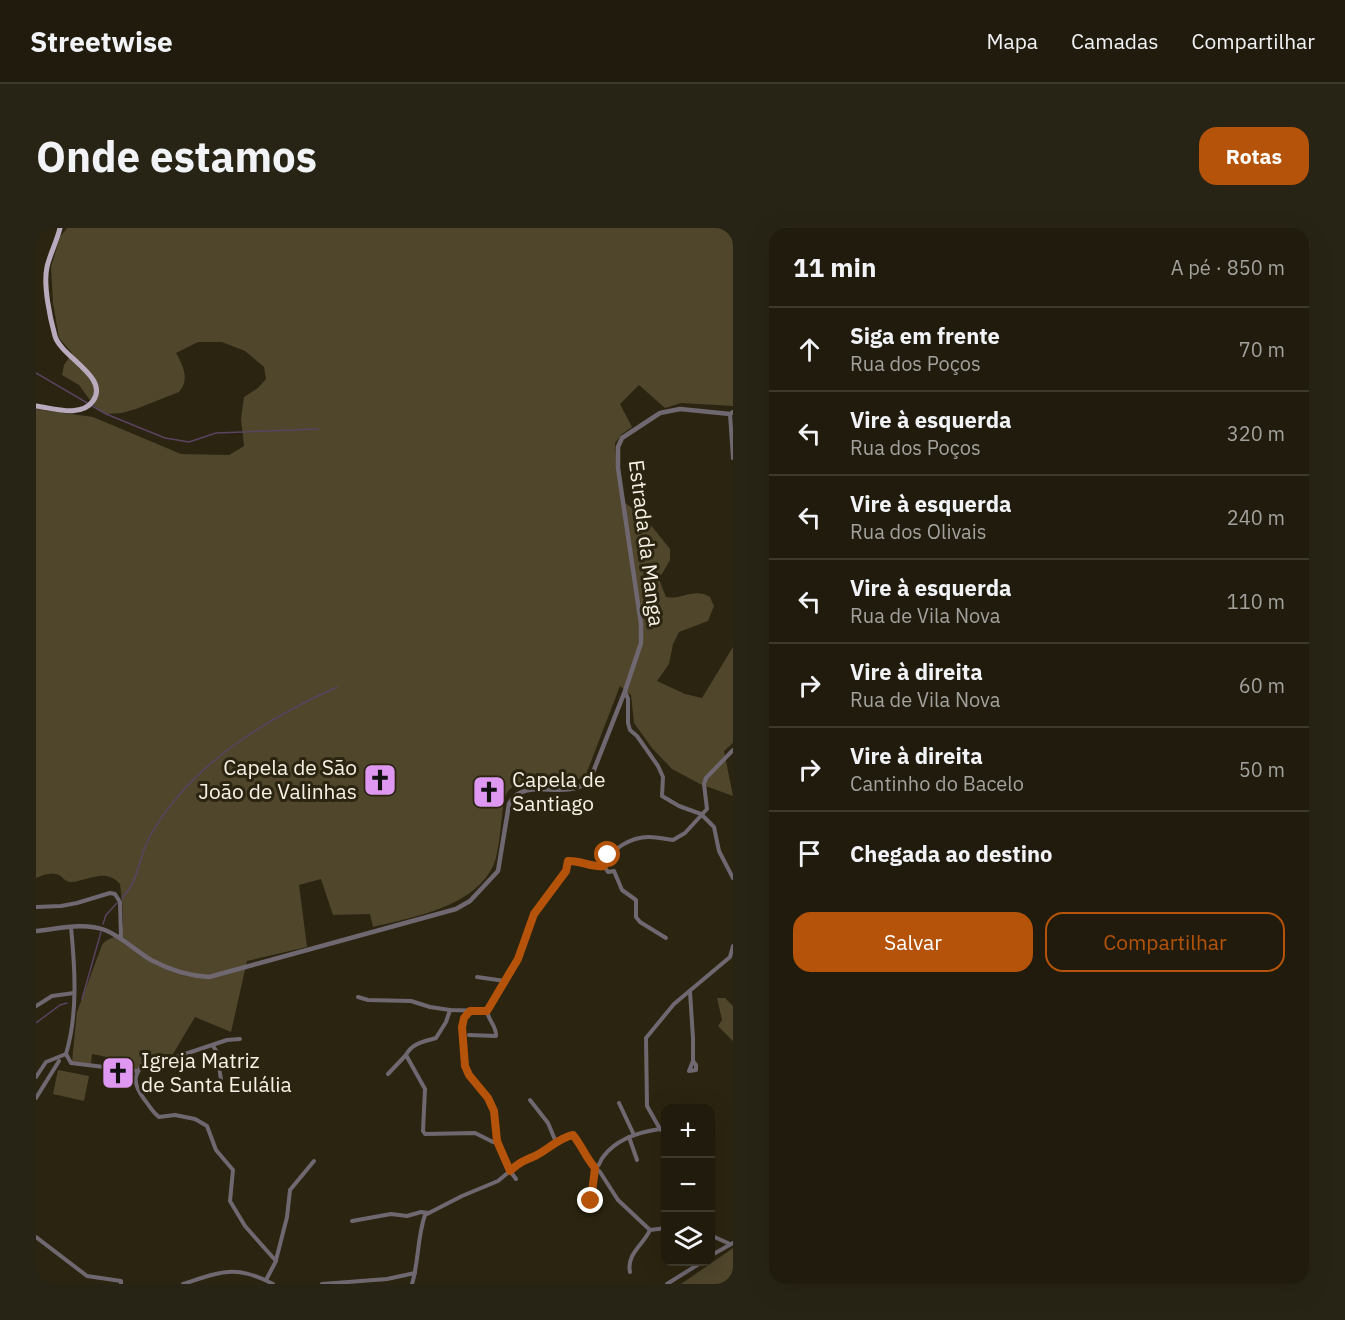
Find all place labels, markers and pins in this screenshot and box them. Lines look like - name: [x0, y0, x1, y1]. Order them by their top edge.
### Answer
- place label: Capela de São João de Valinhas: [198, 753, 357, 805]
- church icon: Capela de São João de Valinhas: [362, 762, 398, 798]
- place label: Capela de Santiago: [512, 765, 606, 817]
- church icon: Capela de Santiago: [471, 774, 507, 810]
- place label: Igreja Matriz de Santa Eulália: [141, 1046, 292, 1098]
- church icon: Igreja Matriz de Santa Eulália: [100, 1055, 136, 1091]

